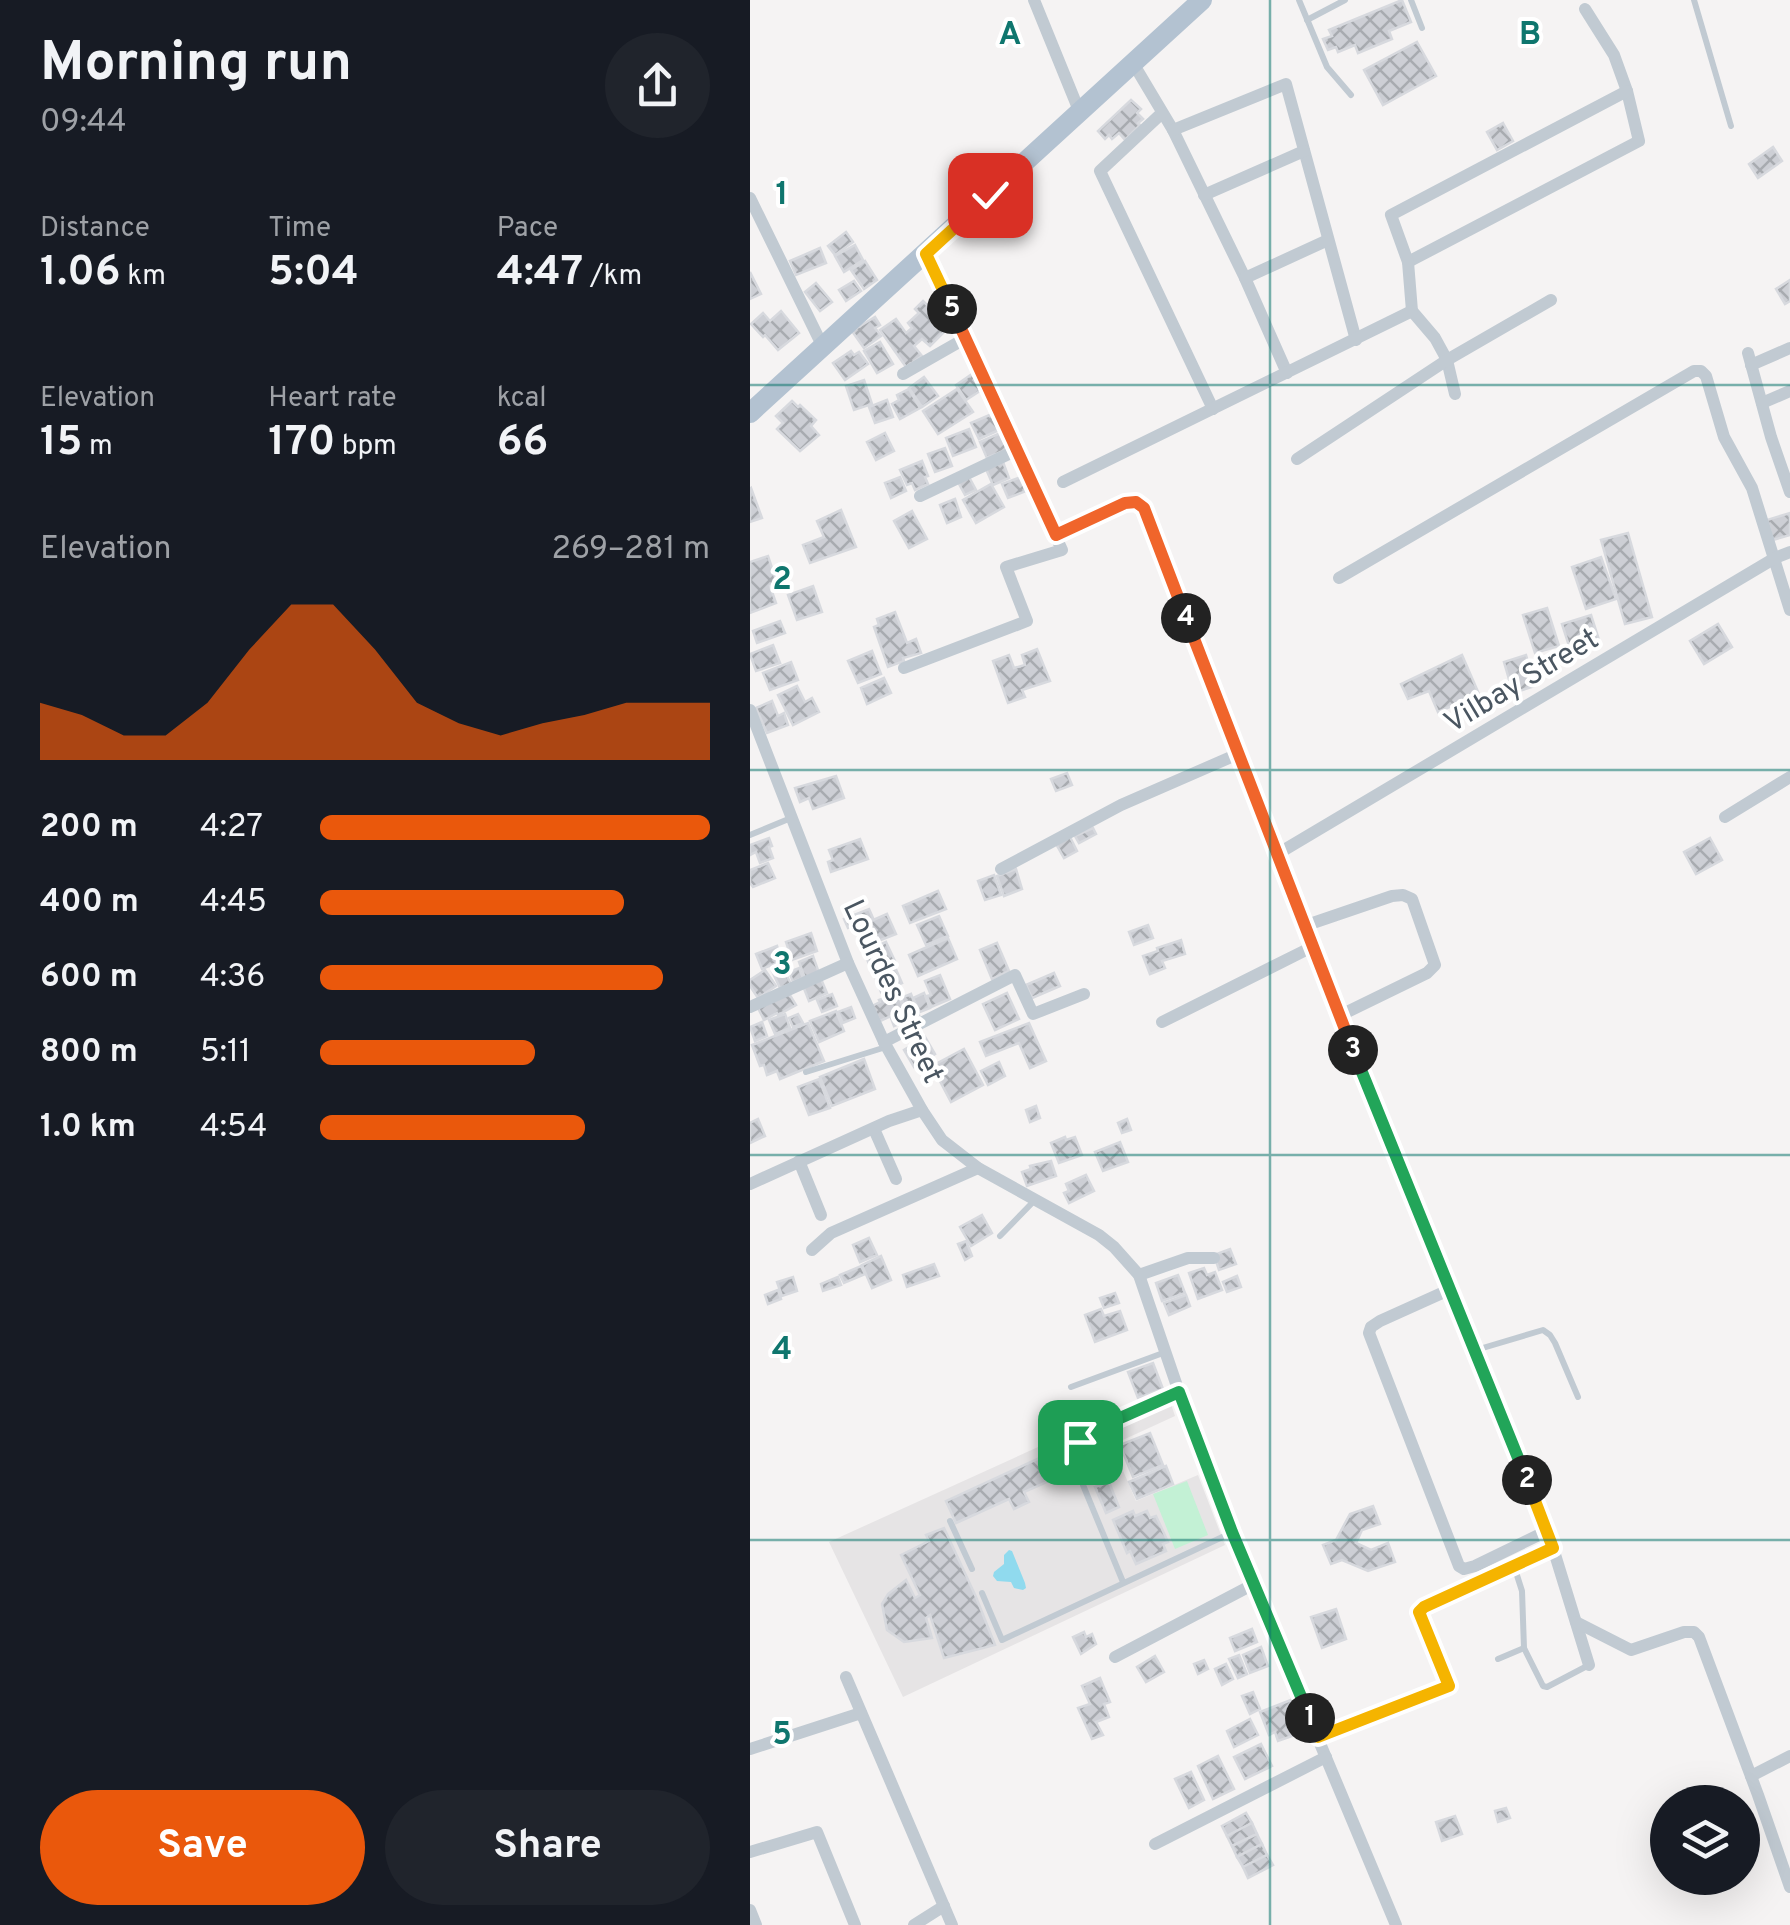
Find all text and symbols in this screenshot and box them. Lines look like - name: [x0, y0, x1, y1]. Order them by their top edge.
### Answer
- text: A: [999, 16, 1021, 56]
- text: B: [1519, 16, 1541, 56]
- text: Morning run: [40, 30, 352, 100]
- button: share: [605, 33, 710, 138]
- text: 09:44: [40, 103, 127, 143]
- pin: [948, 153, 1033, 238]
- icon: check: [963, 168, 1018, 223]
- text: 1: [776, 176, 788, 216]
- text: Distance: [40, 211, 150, 247]
- text: Time: [268, 211, 331, 247]
- text: Pace: [497, 211, 558, 247]
- text: 1.06: [40, 247, 121, 300]
- text: 5:04: [268, 247, 359, 300]
- text: 4:47: [497, 247, 583, 300]
- text: km: [121, 259, 166, 295]
- text: /km: [583, 259, 642, 295]
- pin: 5: [927, 284, 977, 334]
- text: 5: [943, 291, 961, 327]
- text: Elevation: [40, 381, 155, 417]
- text: Heart rate: [268, 381, 396, 417]
- text: kcal: [497, 381, 546, 417]
- text: 15: [40, 417, 82, 470]
- text: 170: [268, 417, 335, 470]
- text: 66: [497, 417, 548, 470]
- text: m: [82, 429, 113, 465]
- text: bpm: [335, 429, 397, 465]
- text: Elevation: [40, 530, 172, 570]
- text: 269–281 m: [551, 530, 710, 570]
- text: 2: [772, 561, 792, 601]
- pin: 4: [1161, 593, 1211, 643]
- text: 4: [1177, 600, 1195, 636]
- street label: Vilbay Street: [1438, 622, 1606, 743]
- text: 200 m: [40, 808, 138, 848]
- text: 4:27: [200, 808, 263, 848]
- text: 400 m: [40, 883, 139, 923]
- text: 4:45: [200, 883, 267, 923]
- street label: Lourdes Street: [833, 895, 950, 1090]
- text: 3: [772, 946, 792, 986]
- text: 600 m: [40, 958, 138, 998]
- text: 4:36: [200, 958, 265, 998]
- pin: 3: [1328, 1025, 1378, 1075]
- text: 3: [1345, 1032, 1361, 1068]
- text: 800 m: [40, 1033, 138, 1073]
- text: 5:11: [200, 1033, 251, 1073]
- text: 1.0 km: [40, 1108, 136, 1148]
- text: 4:54: [200, 1108, 267, 1148]
- text: 4: [772, 1331, 792, 1371]
- pin: [1038, 1400, 1123, 1485]
- icon: arrive: [1053, 1415, 1108, 1470]
- pin: 2: [1502, 1455, 1552, 1505]
- text: 2: [1518, 1462, 1536, 1498]
- pin: 1: [1285, 1693, 1335, 1743]
- text: 1: [1304, 1700, 1316, 1736]
- text: 5: [772, 1716, 792, 1756]
- map controls: [1650, 1785, 1760, 1895]
- button: layers: [1650, 1785, 1760, 1895]
- button: Save: [40, 1790, 365, 1905]
- button: Share: [385, 1790, 710, 1905]

